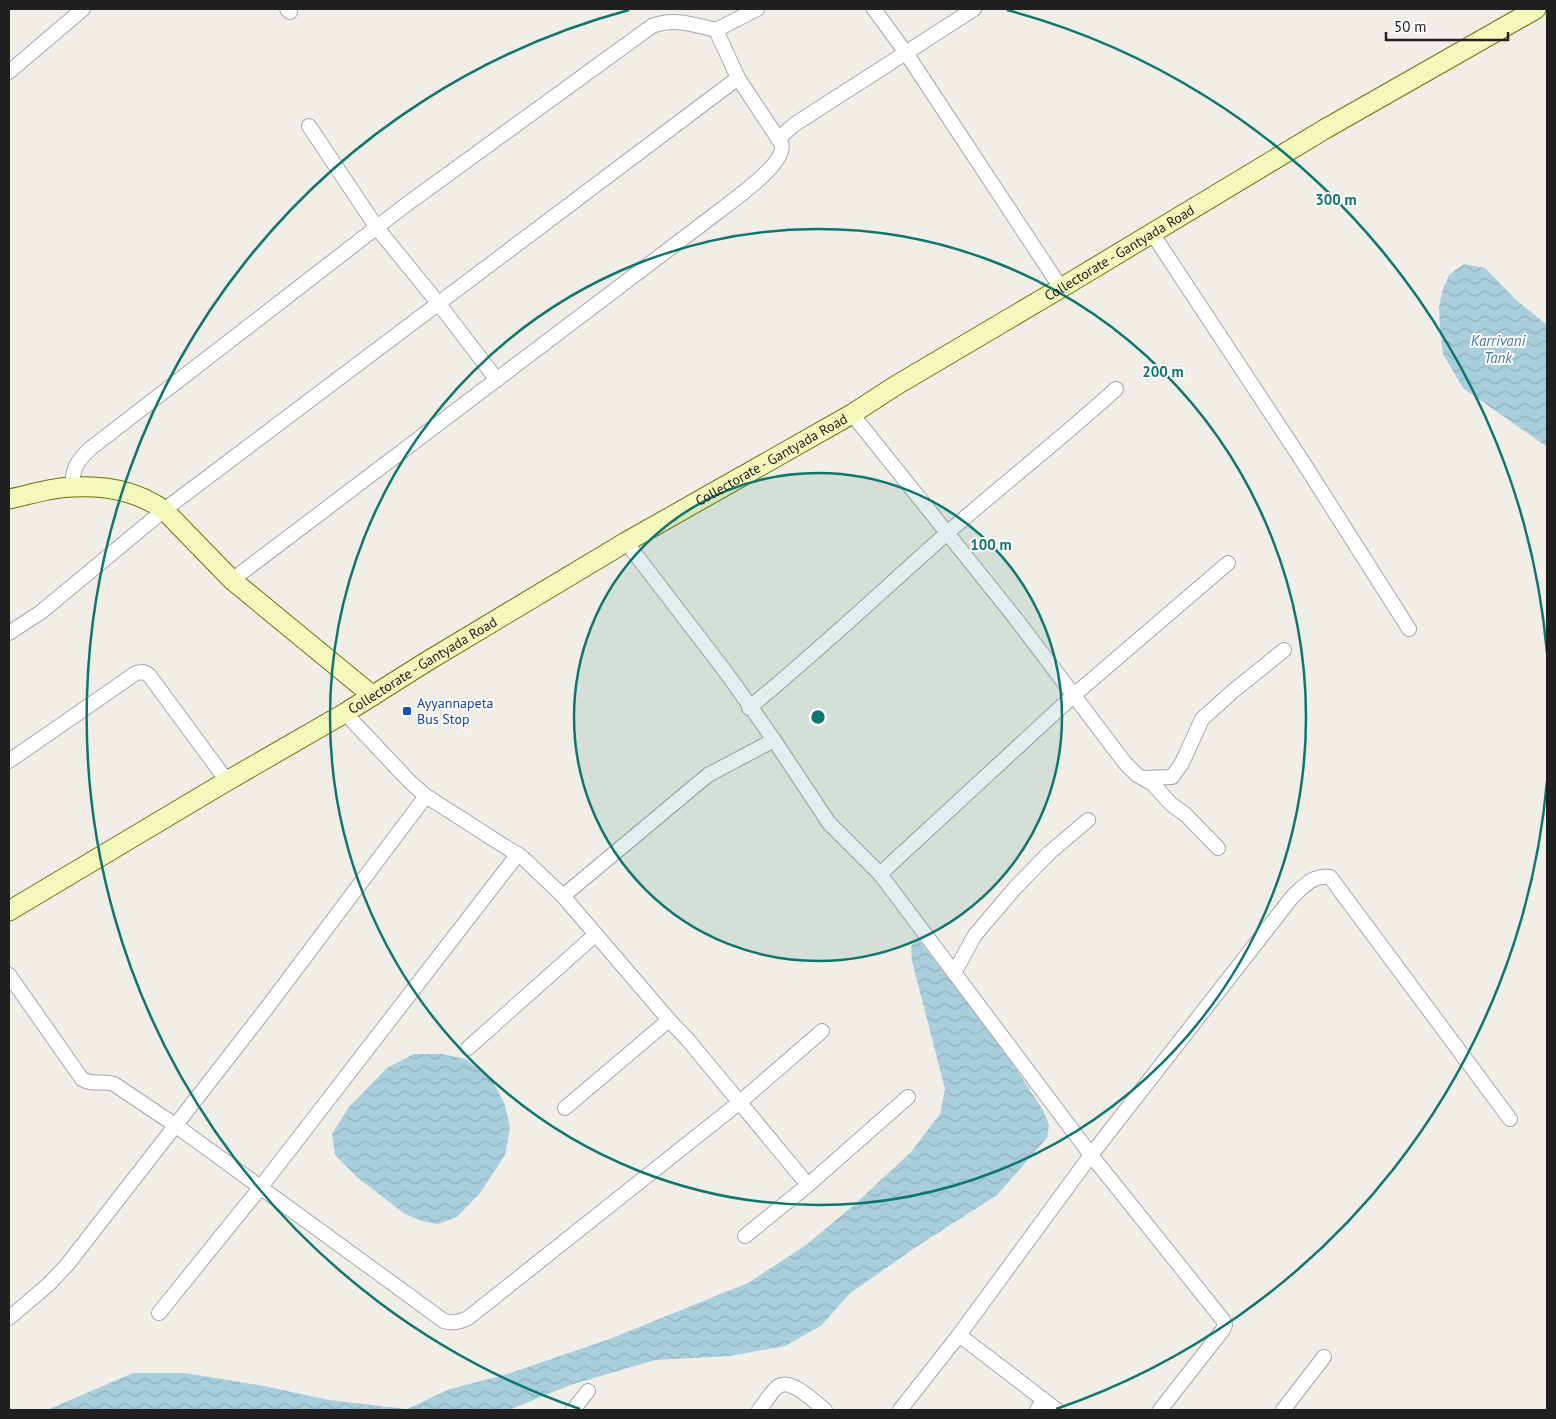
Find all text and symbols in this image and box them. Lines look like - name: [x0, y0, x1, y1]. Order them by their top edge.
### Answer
- scale bar: [1386, 10, 1508, 42]
- text: 50 m: [1394, 17, 1427, 36]
- text: 300 m: [1315, 190, 1357, 209]
- street label: Collectorate - Gantyada Road: [1041, 201, 1198, 305]
- water label: Karrivani Tank: [1471, 331, 1526, 367]
- text: 200 m: [1142, 362, 1184, 381]
- street label: Collectorate - Gantyada Road: [692, 410, 850, 510]
- text: 100 m: [970, 535, 1012, 554]
- street label: Collectorate - Gantyada Road: [345, 613, 500, 718]
- place label: Ayyannapeta Bus Stop: [417, 694, 493, 728]
- marker: Ayyannapeta Bus Stop: [401, 705, 413, 717]
- centre of rings: [809, 708, 827, 726]

